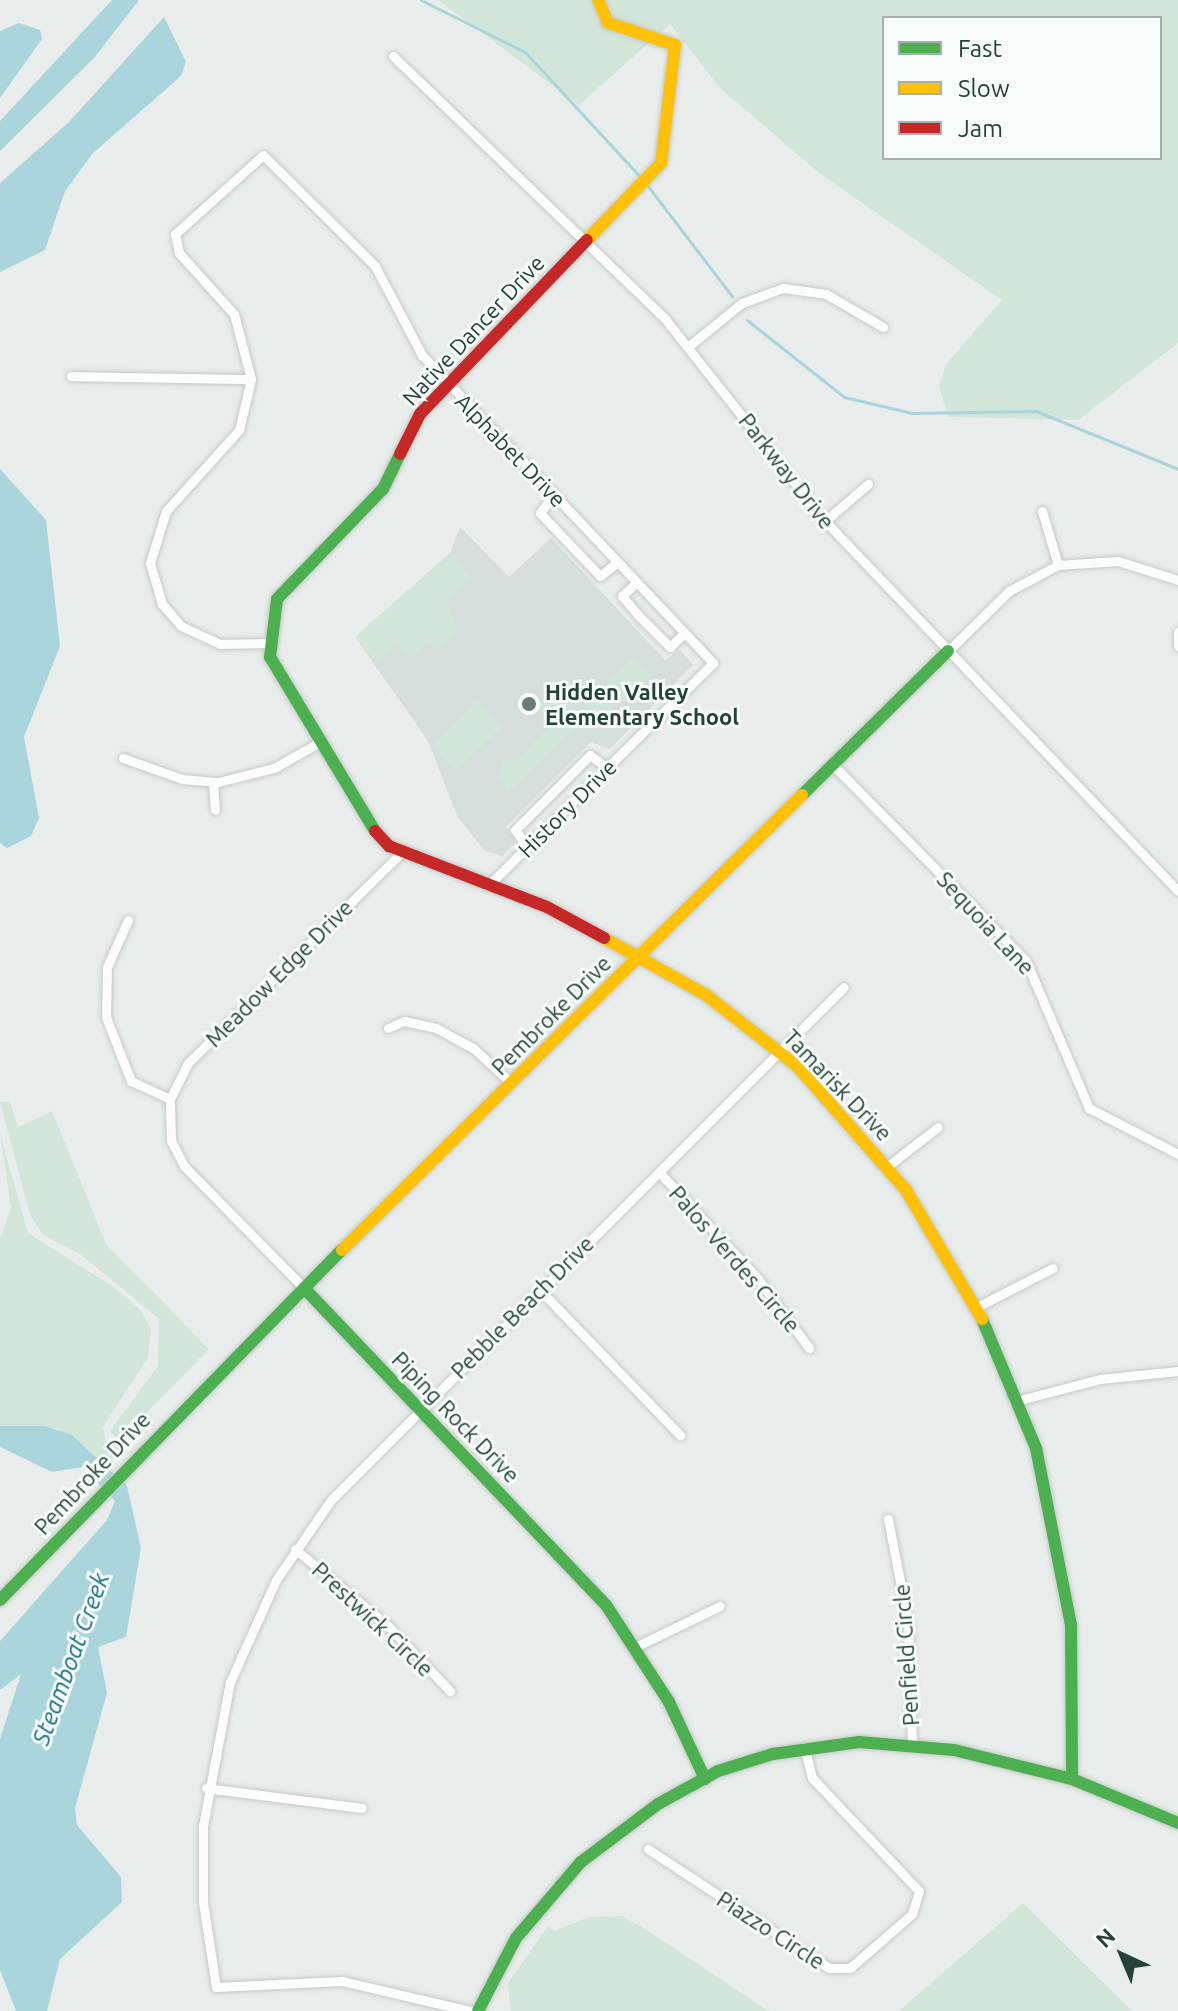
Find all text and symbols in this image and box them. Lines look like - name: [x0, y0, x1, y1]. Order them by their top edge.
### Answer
- legend: [882, 16, 1162, 160]
- text: Fast: [958, 35, 1002, 62]
- text: Slow: [958, 75, 1010, 102]
- text: Jam: [958, 115, 1003, 142]
- street label: Native Dancer Drive: [397, 249, 549, 411]
- street label: Alphabet Drive: [450, 388, 572, 512]
- street label: Parkway Drive: [734, 408, 840, 534]
- place label: Hidden Valley Elementary School: [545, 678, 739, 730]
- marker: Hidden Valley Elementary School: [520, 695, 538, 713]
- street label: History Drive: [512, 753, 622, 863]
- street label: Sequoia Lane: [932, 866, 1040, 980]
- street label: Meadow Edge Drive: [200, 894, 358, 1052]
- street label: Pembroke Drive: [486, 950, 616, 1080]
- street label: Tamarisk Drive: [778, 1024, 898, 1146]
- street label: Palos Verdes Circle: [664, 1180, 806, 1338]
- street label: Pebble Beach Drive: [445, 1230, 599, 1384]
- street label: Piping Rock Drive: [387, 1346, 525, 1488]
- street label: Pembroke Drive: [29, 1406, 155, 1540]
- street label: Prestwick Circle: [307, 1556, 439, 1682]
- water label: Steamboat Creek: [26, 1569, 116, 1749]
- street label: Penfield Circle: [888, 1583, 924, 1727]
- street label: Piazzo Circle: [712, 1885, 830, 1975]
- north arrow: [1082, 1915, 1162, 1995]
- text: N: [1090, 1923, 1120, 1952]

